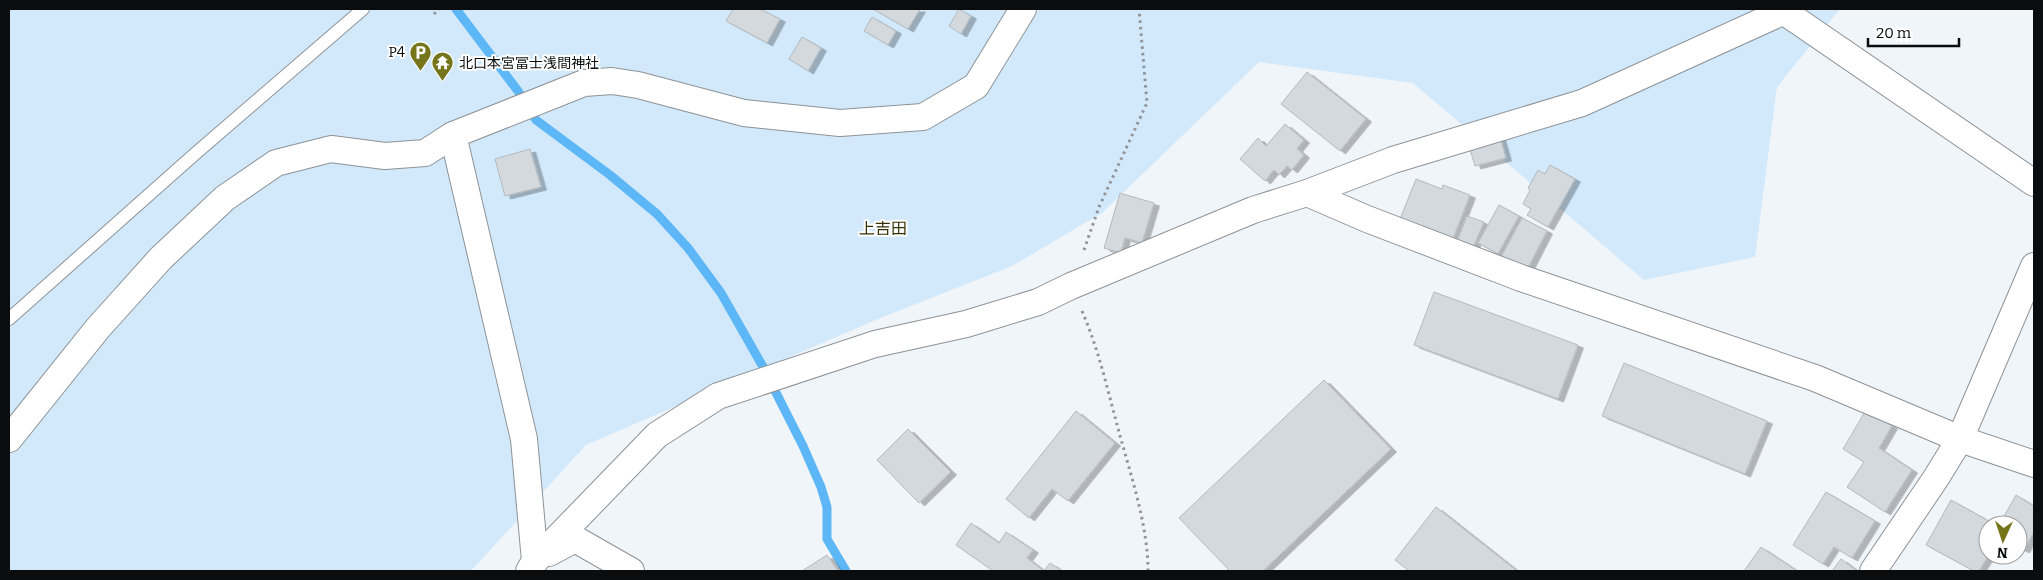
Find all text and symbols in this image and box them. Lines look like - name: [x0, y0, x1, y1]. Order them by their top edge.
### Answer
- scale bar: [1868, 15, 1959, 47]
- text: 20 m: [1876, 24, 1912, 42]
- parking icon: P4: [409, 40, 433, 71]
- place label: P4: [388, 44, 405, 61]
- temple icon: 北口本宮冨士浅間神社: [431, 51, 455, 82]
- place label: 北口本宮冨士浅間神社: [459, 55, 599, 72]
- district label: 上吉田: [859, 219, 907, 238]
- north arrow: [1978, 515, 2028, 565]
- text: N: [1996, 544, 2008, 561]

